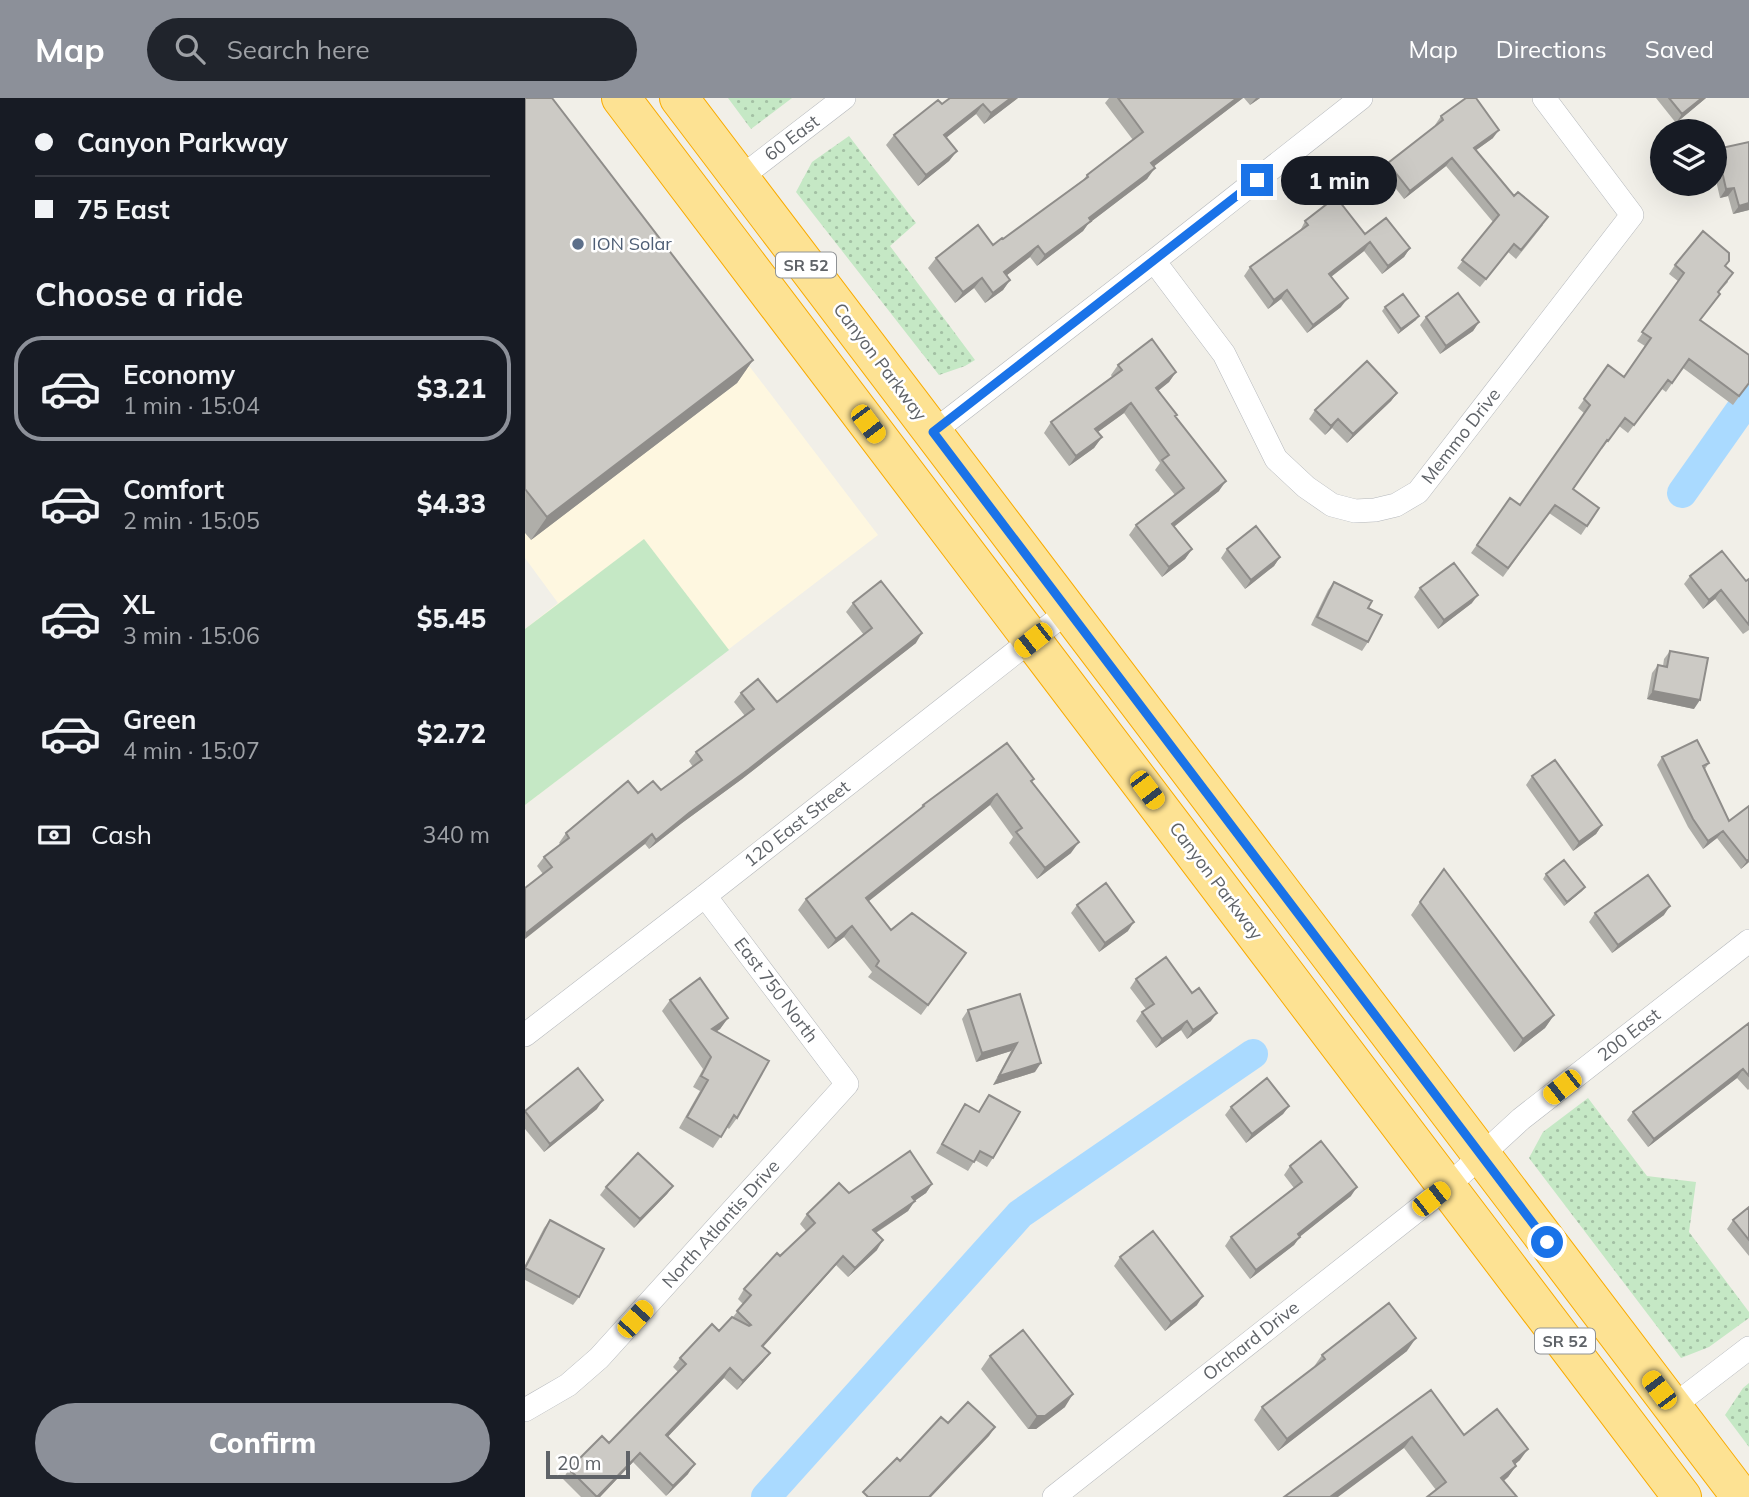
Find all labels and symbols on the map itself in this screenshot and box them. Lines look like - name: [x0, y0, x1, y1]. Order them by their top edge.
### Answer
- street label: 60 East: [760, 110, 824, 166]
- callout: 1 min: [1281, 155, 1397, 204]
- route end: [1241, 164, 1273, 196]
- place label: ION Solar: [592, 232, 672, 255]
- marker: ION Solar: [570, 236, 586, 252]
- road number: SR 52: [776, 252, 836, 278]
- street label: Canyon Parkway: [829, 298, 932, 425]
- street label: Memmo Drive: [1416, 383, 1505, 488]
- car: [847, 401, 890, 447]
- car: [1010, 619, 1057, 661]
- car: [1126, 767, 1169, 813]
- street label: 120 East Street: [739, 775, 854, 872]
- street label: Canyon Parkway: [1165, 817, 1268, 944]
- street label: East 750 North: [729, 933, 823, 1047]
- street label: 200 East: [1593, 1003, 1665, 1066]
- car: [1539, 1066, 1586, 1108]
- street label: North Atlantis Drive: [657, 1155, 784, 1293]
- car: [1408, 1178, 1455, 1220]
- route start: [1531, 1226, 1563, 1258]
- car: [614, 1296, 657, 1342]
- street label: Orchard Drive: [1198, 1296, 1303, 1385]
- road number: SR 52: [1535, 1329, 1595, 1354]
- car: [1638, 1367, 1681, 1413]
- scale bar: [546, 1448, 630, 1480]

